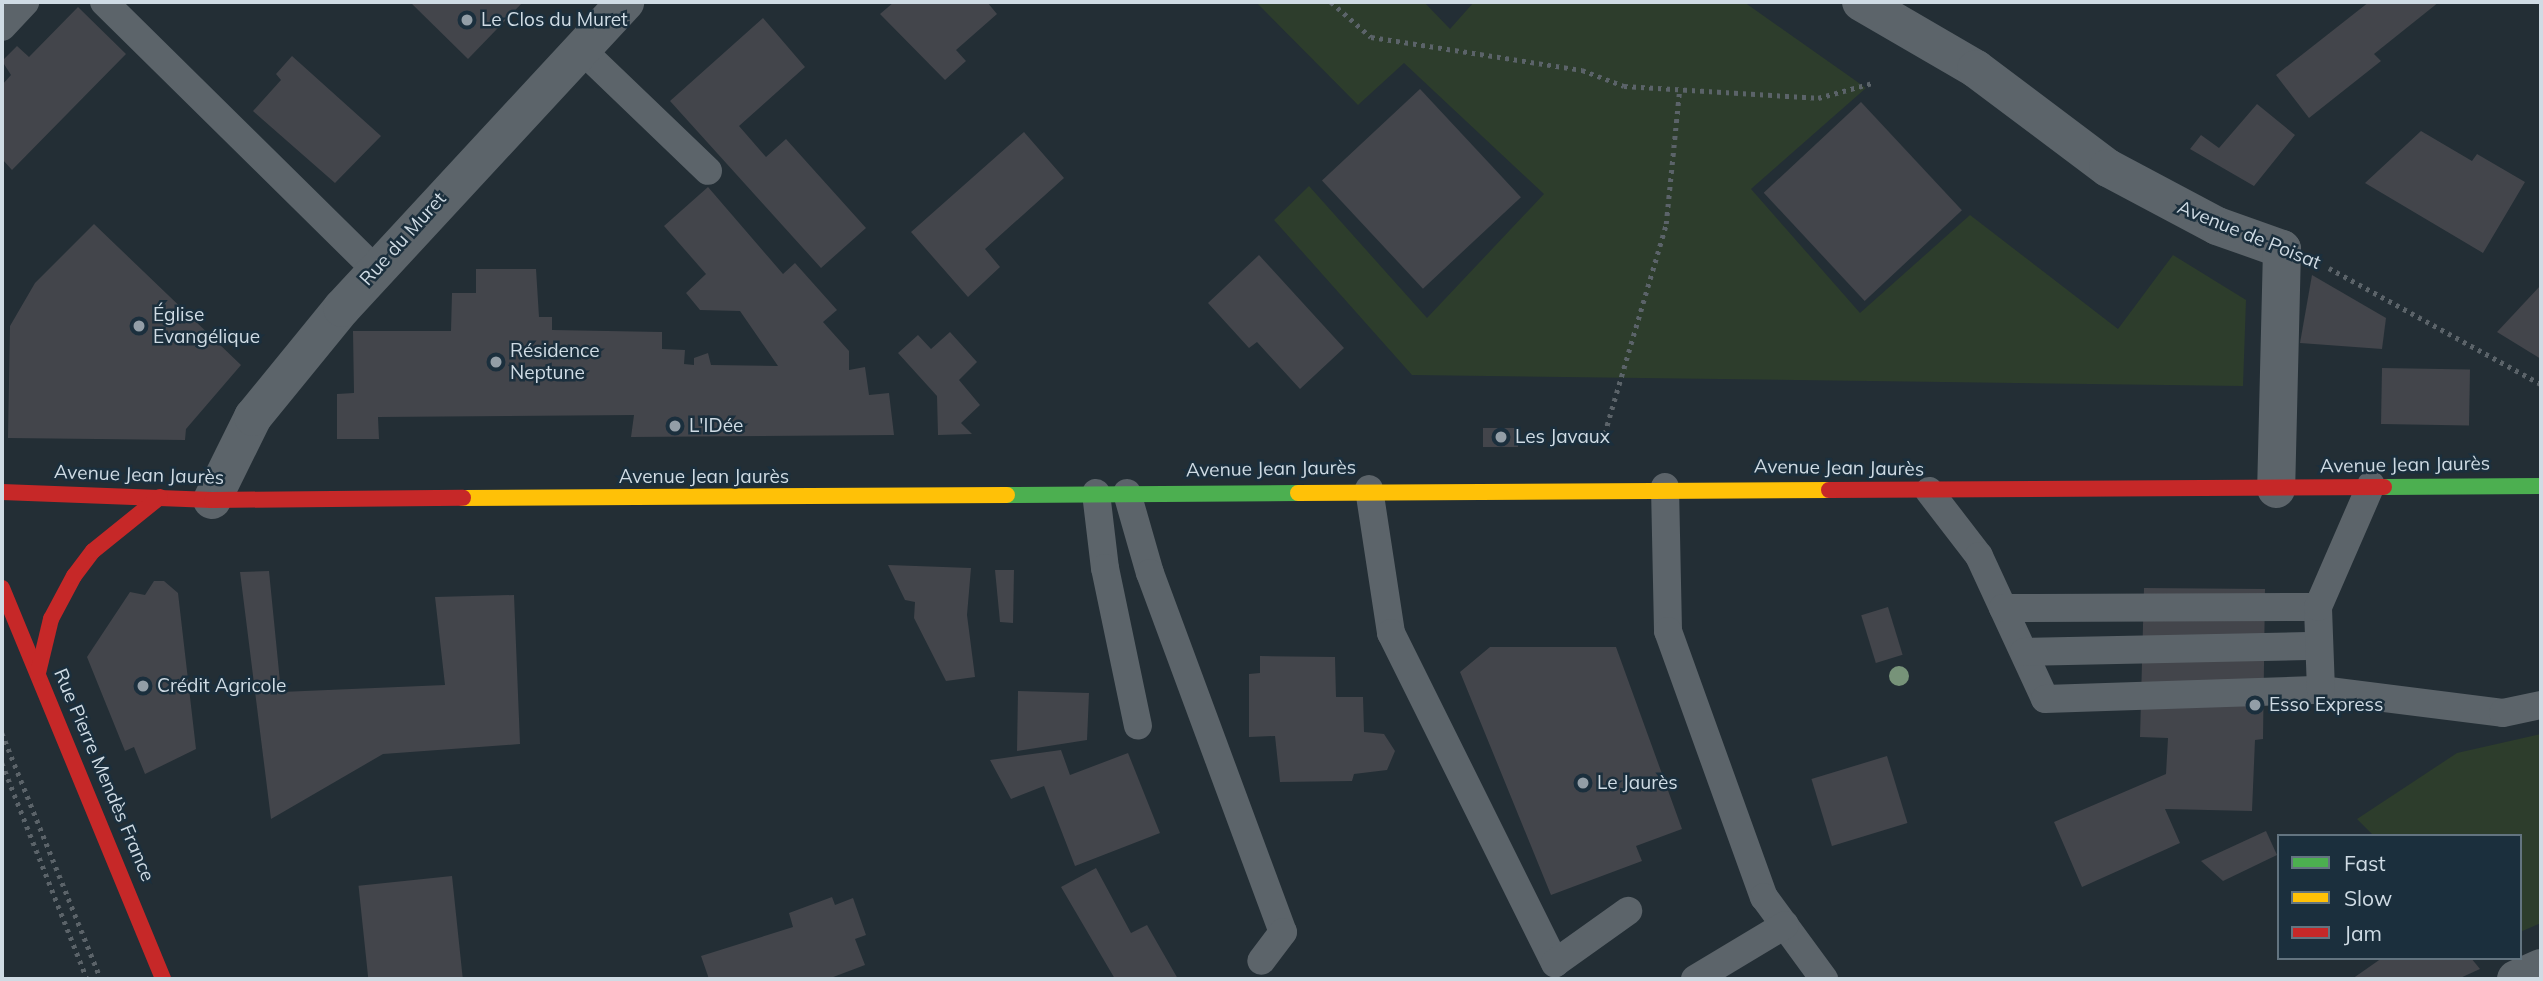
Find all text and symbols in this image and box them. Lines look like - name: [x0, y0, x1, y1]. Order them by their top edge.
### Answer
- place label: Le Clos du Muret: [481, 9, 628, 31]
- marker: Le Clos du Muret: [459, 12, 475, 28]
- street label: Rue du Muret: [355, 188, 451, 290]
- street label: Avenue de Poisat: [2174, 196, 2324, 274]
- place label: Église Evangélique: [153, 304, 260, 348]
- marker: Église Evangélique: [131, 318, 147, 334]
- place label: Résidence Neptune: [510, 340, 600, 384]
- marker: Résidence Neptune: [488, 354, 504, 370]
- place label: L'IDée: [689, 415, 743, 437]
- marker: L'IDée: [667, 418, 683, 434]
- place label: Les Javaux: [1515, 426, 1610, 448]
- marker: Les Javaux: [1493, 429, 1509, 445]
- street label: Avenue Jean Jaurès: [2320, 452, 2490, 478]
- street label: Avenue Jean Jaurès: [1754, 455, 1924, 481]
- street label: Avenue Jean Jaurès: [1186, 456, 1356, 482]
- street label: Avenue Jean Jaurès: [53, 461, 225, 489]
- street label: Avenue Jean Jaurès: [619, 466, 789, 488]
- street label: Rue Pierre Mendès France: [49, 665, 159, 885]
- place label: Crédit Agricole: [157, 675, 286, 697]
- marker: Crédit Agricole: [135, 678, 151, 694]
- place label: Esso Express: [2269, 694, 2383, 716]
- marker: Esso Express: [2247, 697, 2263, 713]
- place label: Le Jaurès: [1597, 772, 1678, 794]
- marker: Le Jaurès: [1575, 775, 1591, 791]
- legend: [2277, 834, 2522, 960]
- text: Fast: [2344, 850, 2386, 876]
- text: Slow: [2344, 885, 2392, 911]
- text: Jam: [2344, 920, 2382, 946]

